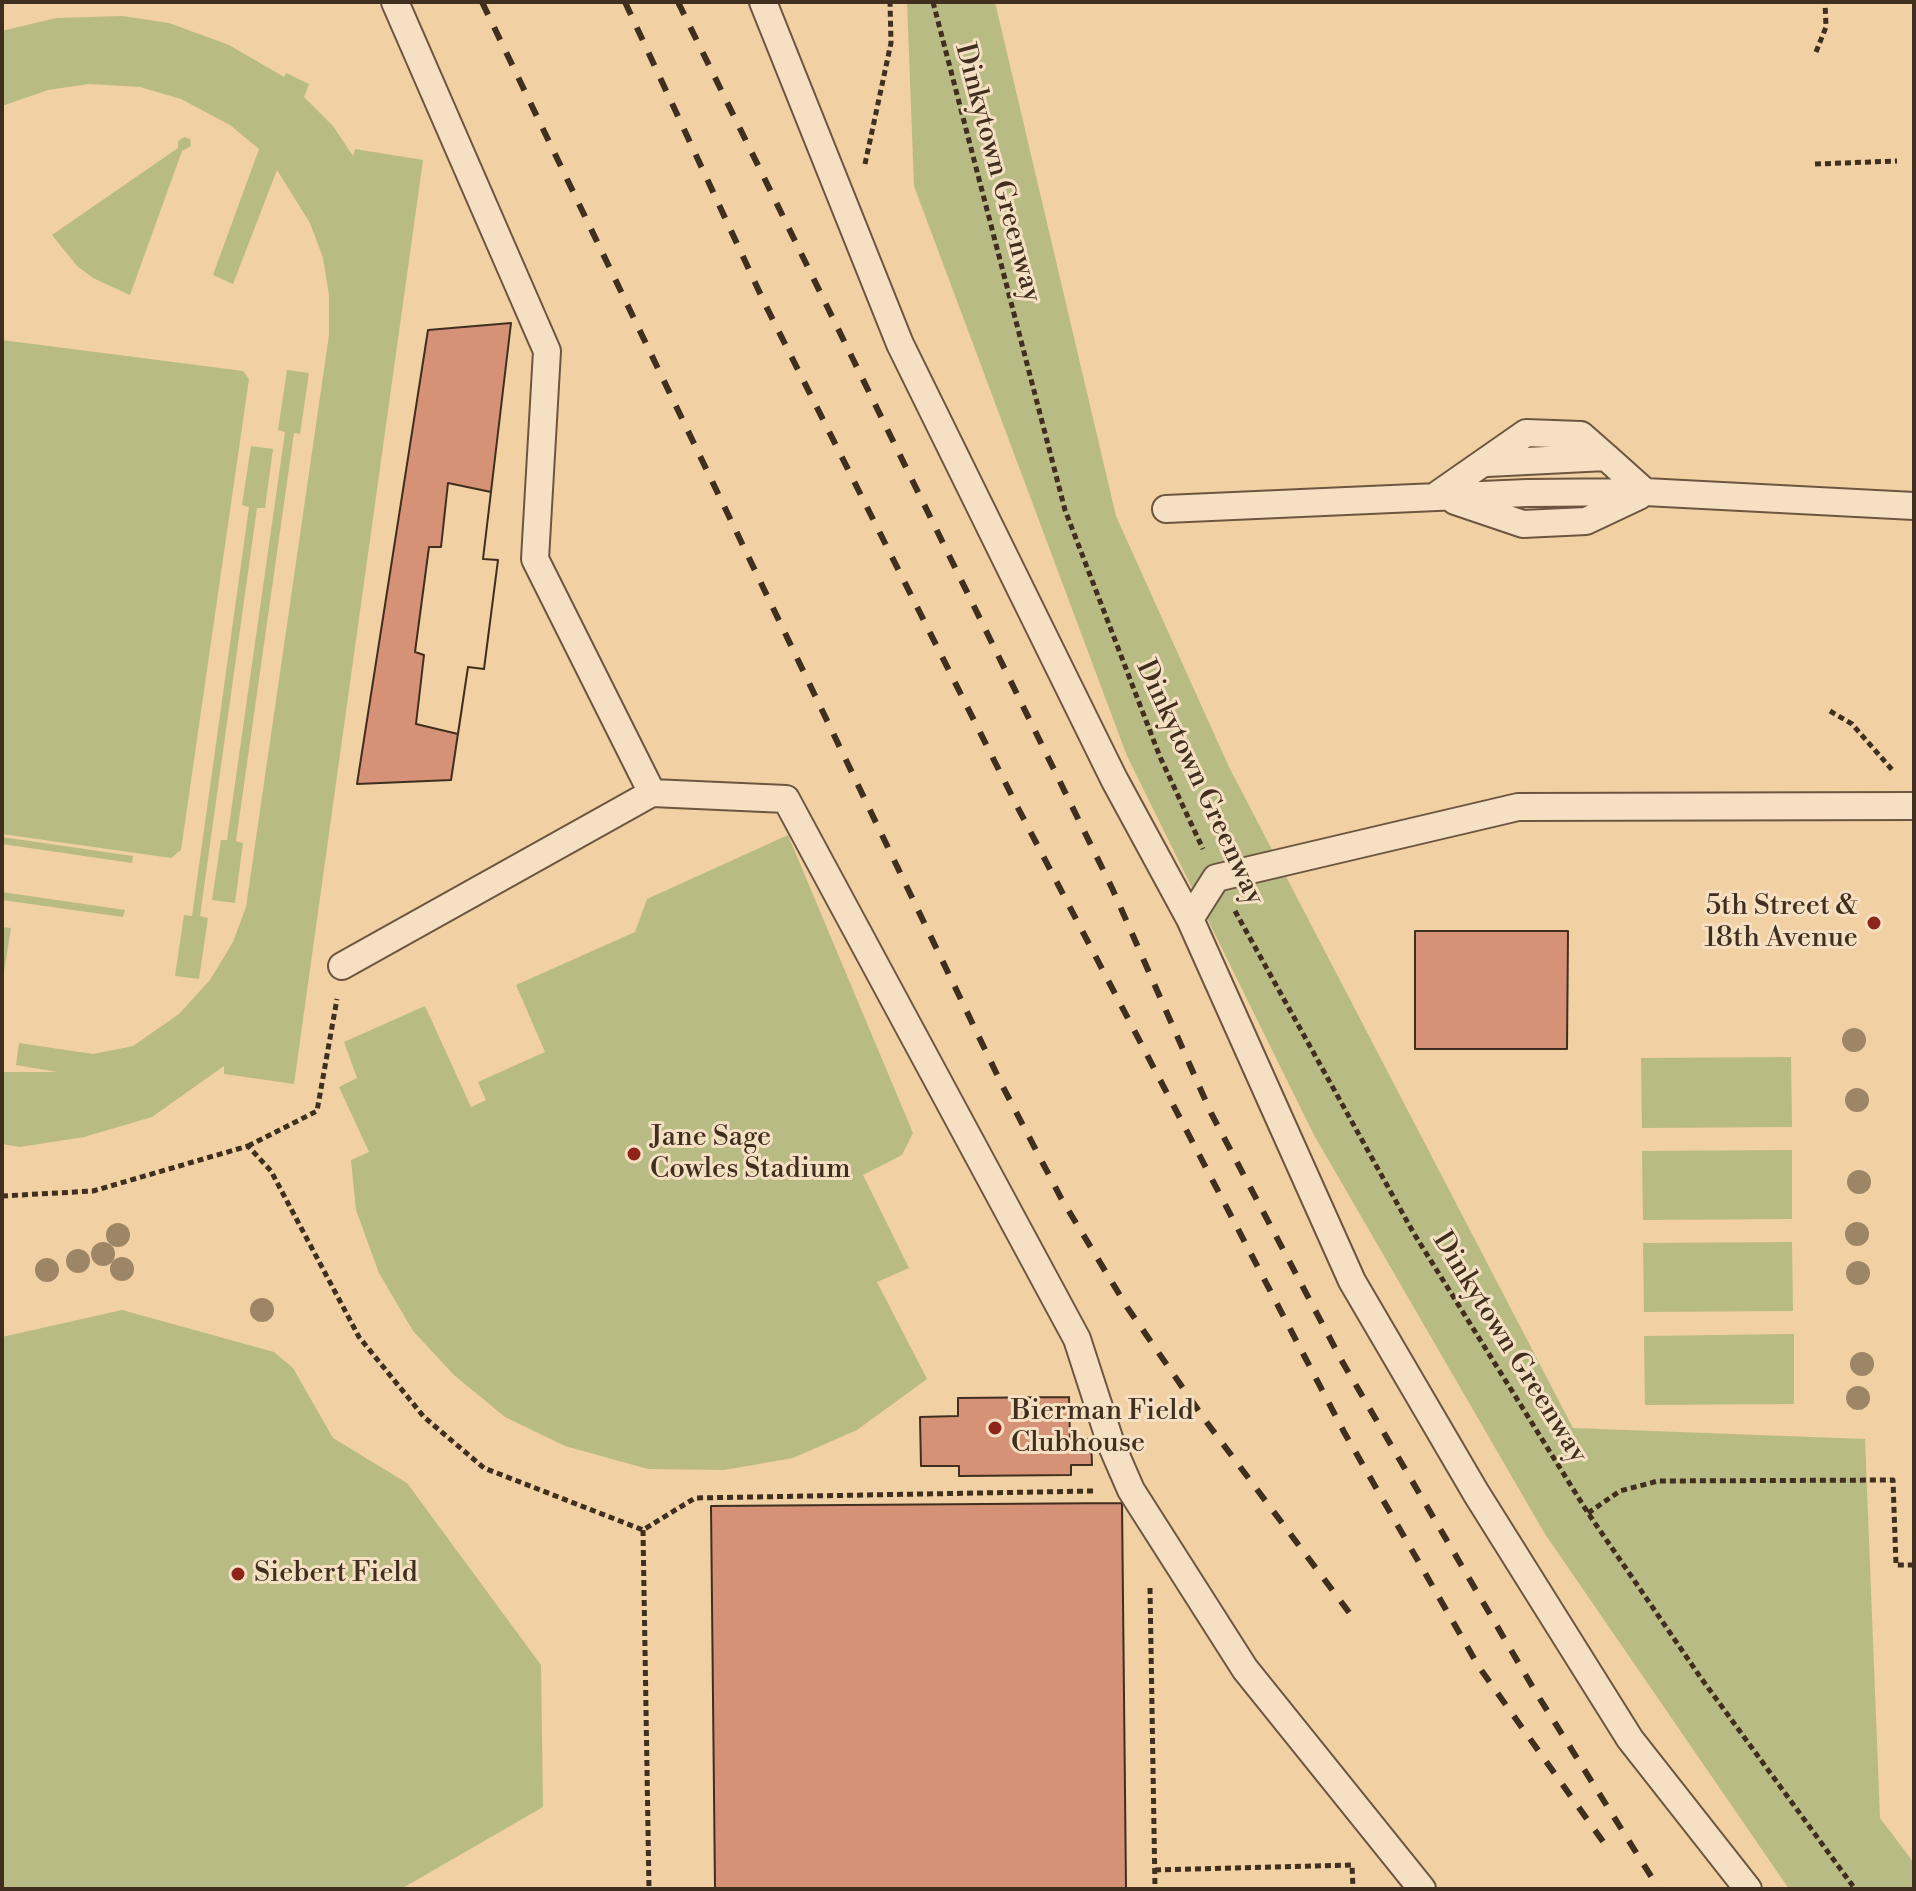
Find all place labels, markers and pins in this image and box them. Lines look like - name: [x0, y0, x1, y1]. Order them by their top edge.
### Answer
- place label: 5th Street & 18th Avenue: [1704, 890, 1858, 956]
- marker: 5th Street & 18th Avenue: [1865, 914, 1883, 932]
- place label: Jane Sage Cowles Stadium: [650, 1121, 850, 1187]
- marker: Jane Sage Cowles Stadium: [625, 1145, 643, 1163]
- place label: Bierman Field Clubhouse: [1011, 1395, 1194, 1461]
- marker: Bierman Field Clubhouse: [986, 1419, 1004, 1437]
- place label: Siebert Field: [254, 1557, 418, 1591]
- marker: Siebert Field: [229, 1565, 247, 1583]

